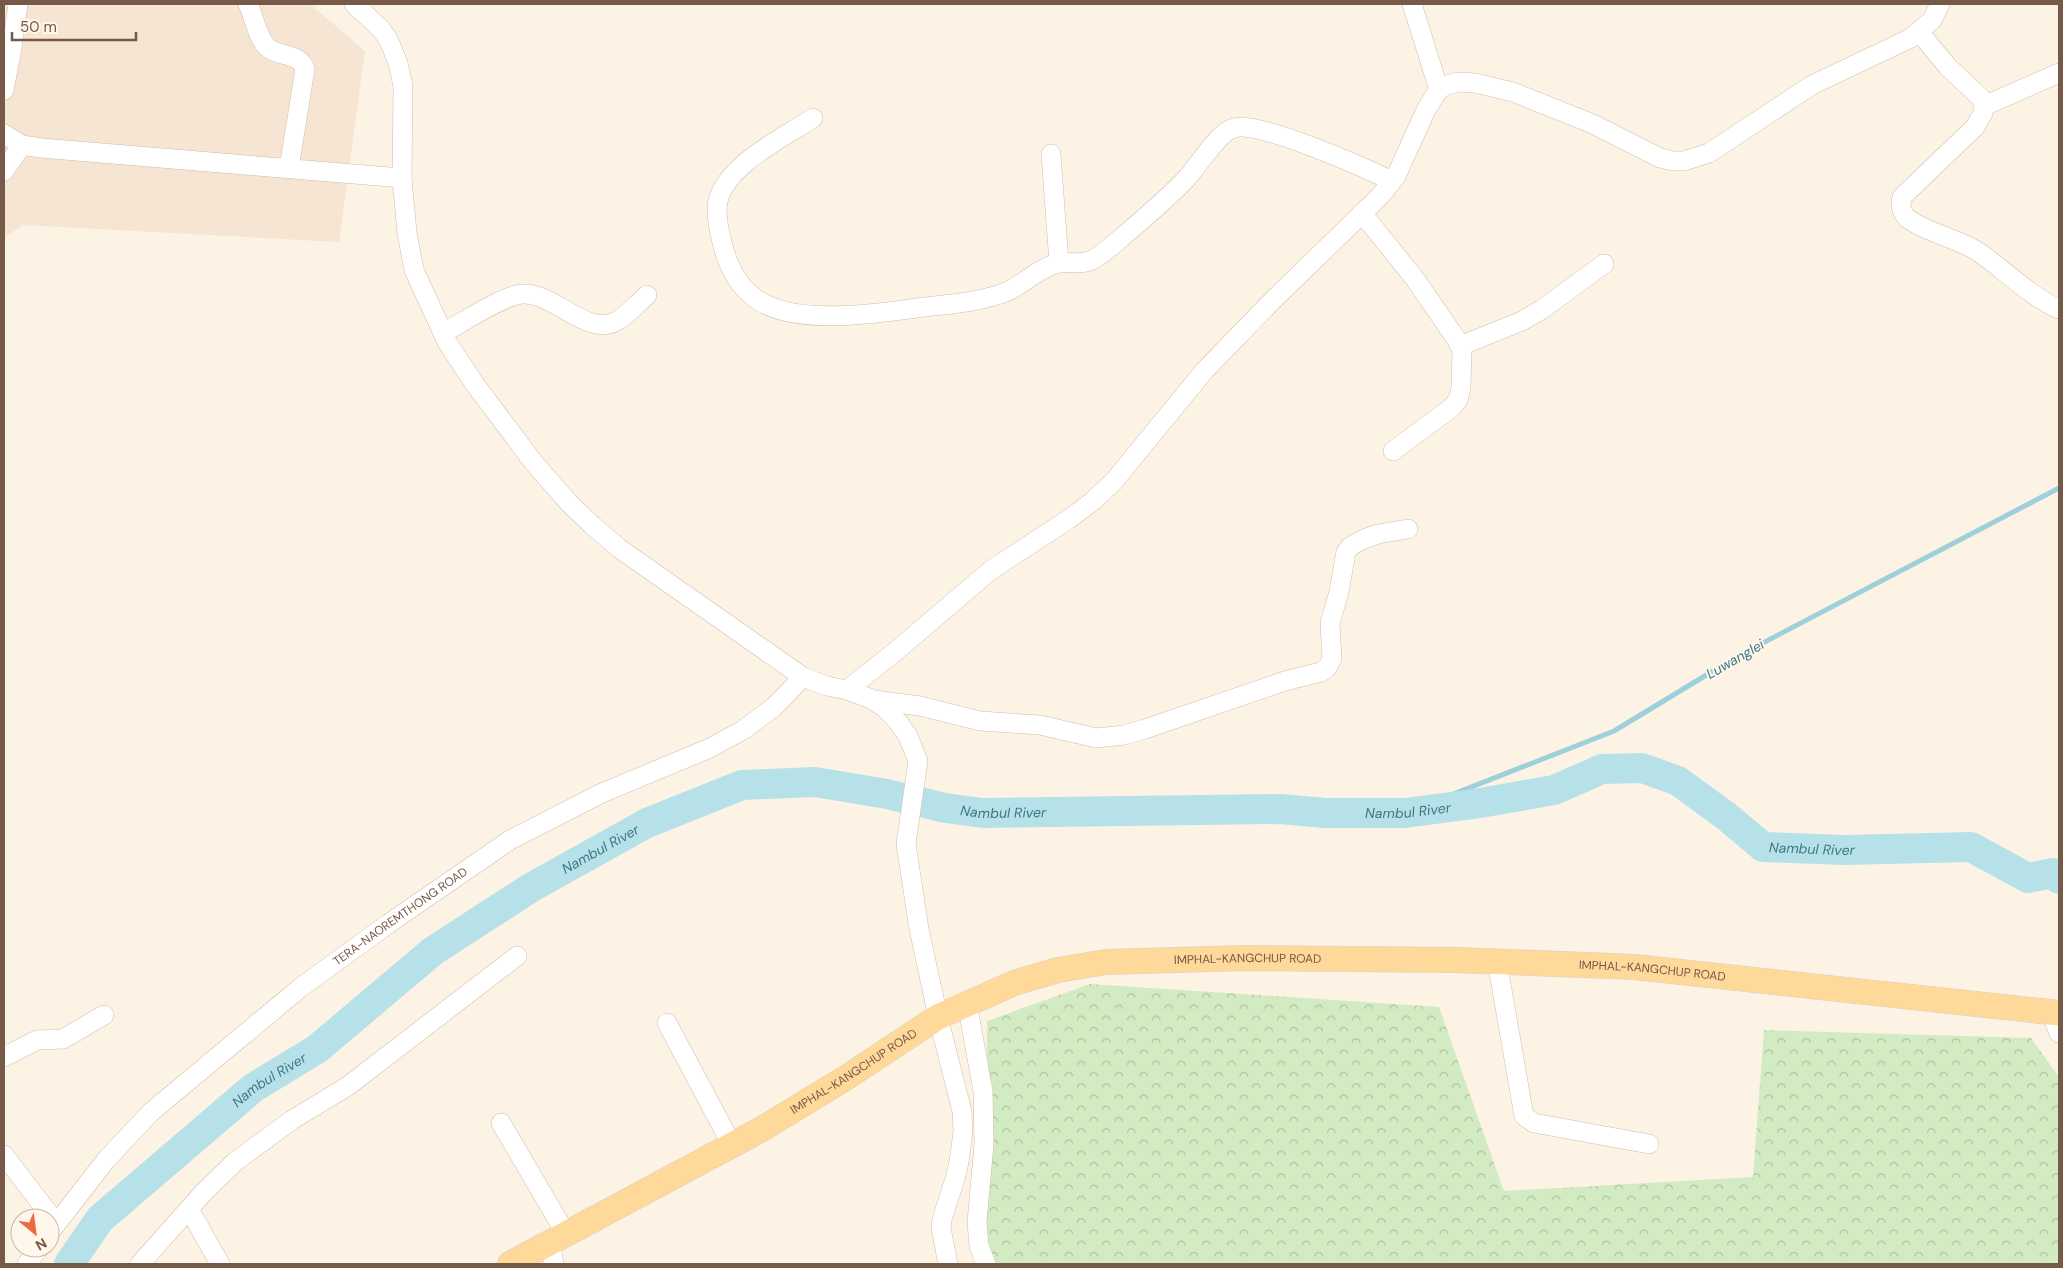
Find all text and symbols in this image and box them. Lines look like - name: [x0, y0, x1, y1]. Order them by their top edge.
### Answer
- scale bar: [12, 10, 136, 42]
- text: 50 m: [20, 17, 57, 37]
- water label: Luwanglei: [1703, 635, 1768, 683]
- water label: Nambul River: [1365, 798, 1453, 822]
- water label: Nambul River: [959, 801, 1047, 822]
- water label: Nambul River: [558, 820, 643, 878]
- water label: Nambul River: [1769, 838, 1856, 859]
- street label: TERA-NAOREMTHONG ROAD: [330, 864, 471, 969]
- street label: IMPHAL-KANGCHUP ROAD: [1174, 950, 1321, 968]
- street label: IMPHAL-KANGCHUP ROAD: [1579, 957, 1726, 985]
- street label: IMPHAL-KANGCHUP ROAD: [787, 1025, 920, 1118]
- water label: Nambul River: [228, 1048, 310, 1111]
- north arrow: [10, 1208, 60, 1258]
- text: N: [32, 1234, 50, 1255]

